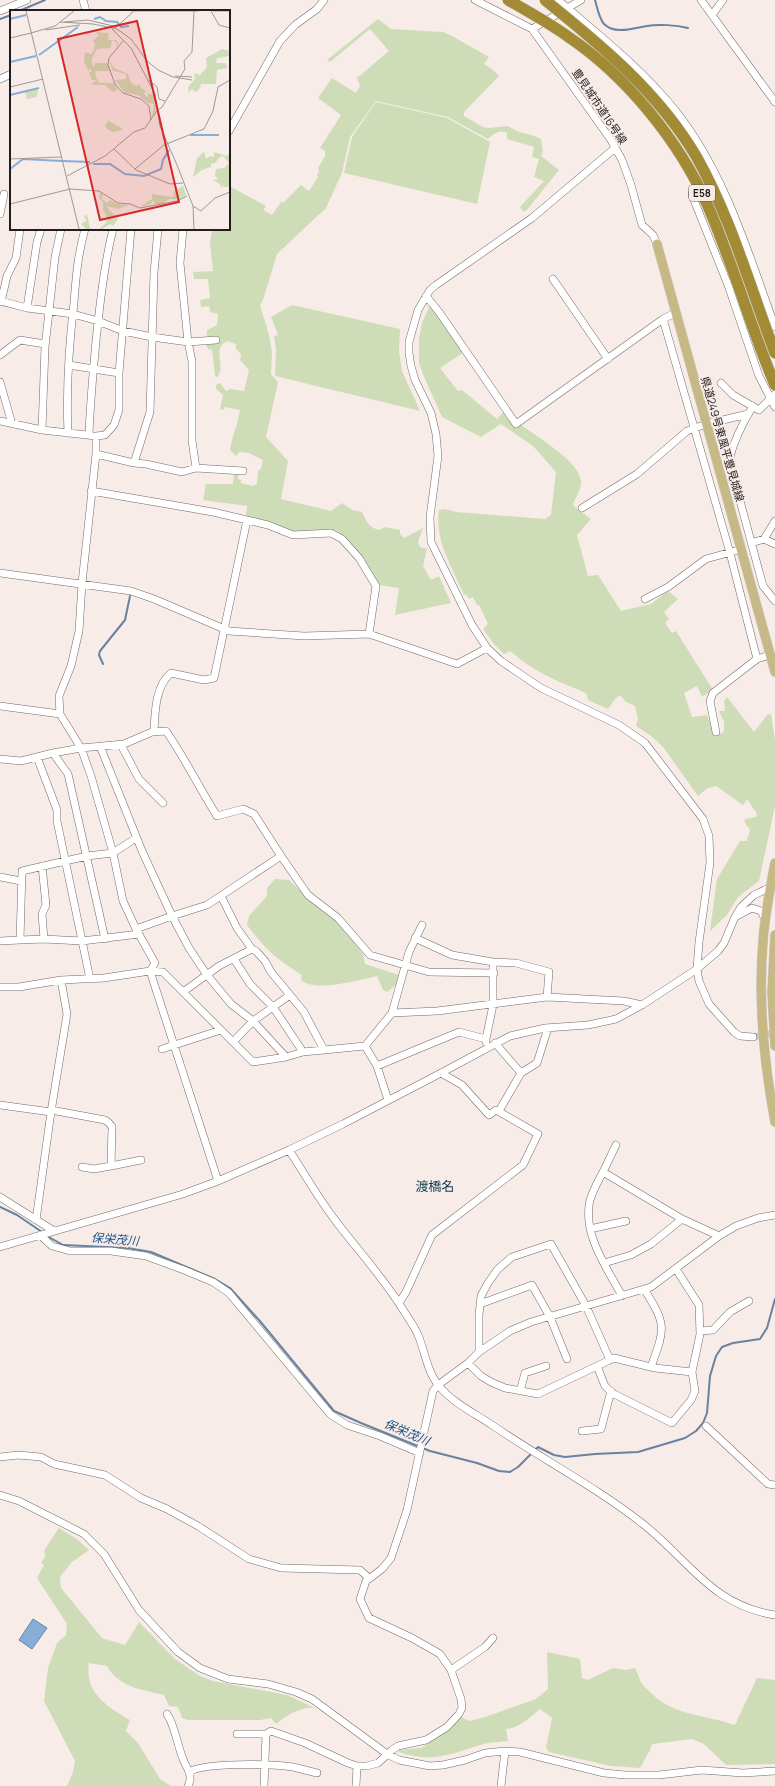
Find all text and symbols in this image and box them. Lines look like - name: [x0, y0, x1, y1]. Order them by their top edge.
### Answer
- inset map: [10, 10, 230, 230]
- street label: 豊見城市道16号線: [569, 65, 631, 147]
- road number: E58: [689, 185, 715, 201]
- street label: 県道249号東風平豊見城線: [698, 375, 748, 503]
- district label: 渡橋名: [415, 1177, 455, 1195]
- water label: 保栄茂川: [90, 1228, 142, 1250]
- water label: 保栄茂川: [382, 1415, 434, 1450]

